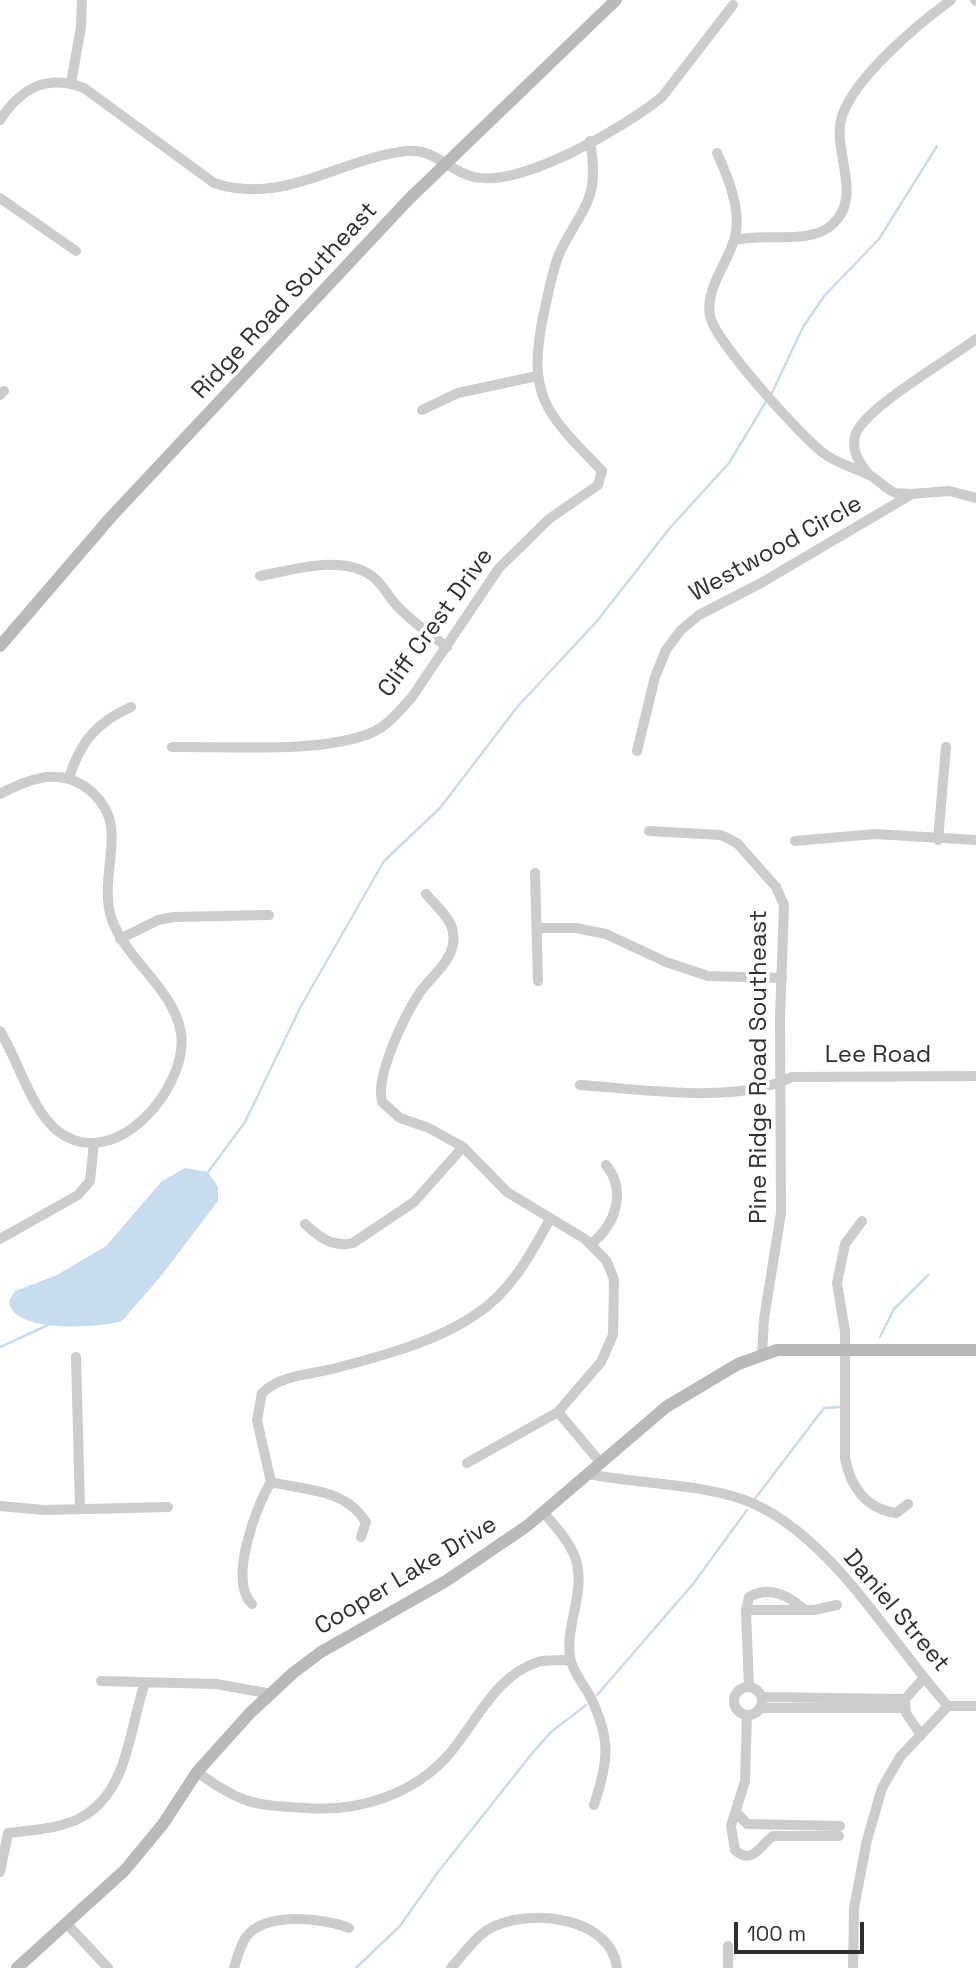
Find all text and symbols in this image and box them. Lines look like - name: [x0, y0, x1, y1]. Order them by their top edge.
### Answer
- street label: Ridge Road Southeast: [186, 197, 384, 405]
- street label: Westwood Circle: [685, 490, 867, 608]
- street label: Cliff Crest Drive: [372, 543, 500, 703]
- street label: Pine Ridge Road Southeast: [745, 910, 773, 1224]
- street label: Lee Road: [825, 1041, 931, 1069]
- street label: Cooper Lake Drive: [310, 1510, 502, 1642]
- street label: Daniel Street: [837, 1544, 955, 1678]
- scale bar: [738, 1909, 867, 1953]
- text: 100 m: [747, 1920, 806, 1947]

